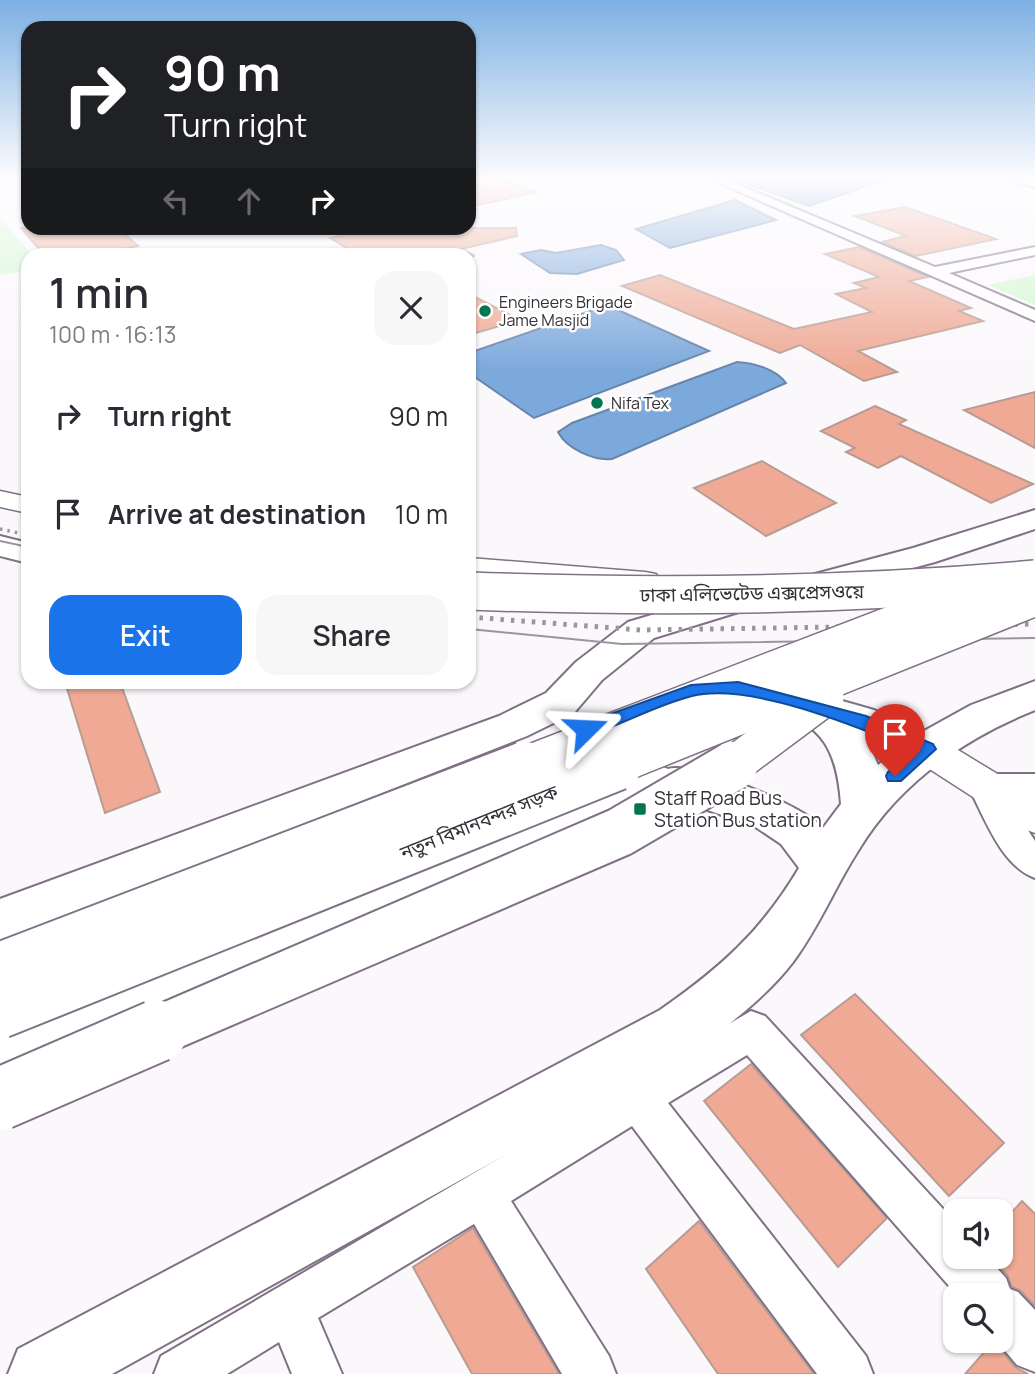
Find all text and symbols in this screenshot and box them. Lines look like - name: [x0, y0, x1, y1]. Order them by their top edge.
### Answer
- text: 90 m: [164, 39, 281, 106]
- icon: right: [49, 49, 140, 140]
- text: Turn right: [164, 103, 307, 147]
- icon: left: [157, 182, 195, 220]
- icon: ahead: [230, 182, 268, 220]
- icon: right: [303, 182, 341, 220]
- text: 1 min: [49, 263, 149, 321]
- button: close: [374, 271, 448, 345]
- place label: Engineers Brigade Jame Masjid: [499, 291, 633, 331]
- marker: Engineers Brigade Jame Masjid: [477, 303, 493, 319]
- text: 100 m · 16:13: [49, 318, 176, 350]
- place label: Nifa Tex: [611, 392, 670, 414]
- marker: Nifa Tex: [589, 395, 605, 411]
- icon: right: [49, 397, 87, 435]
- text: Turn right: [108, 398, 232, 434]
- text: 90 m: [389, 398, 448, 434]
- icon: arrive: [49, 495, 87, 533]
- text: Arrive at destination: [108, 496, 366, 532]
- text: 10 m: [395, 496, 448, 532]
- street label: ঢাকা এলিভেটেড এক্সপ্রেসওয়ে: [639, 578, 865, 608]
- button: Exit: [49, 595, 242, 675]
- button: Share: [256, 595, 448, 675]
- position arrow: [549, 692, 623, 766]
- pin: [865, 704, 925, 776]
- icon: arrive: [876, 715, 914, 753]
- street label: নতুন বিমানবন্দর সড়ক: [395, 778, 562, 866]
- place label: Staff Road Bus Station Bus station: [654, 785, 822, 833]
- marker: Staff Road Bus Station Bus station: [632, 801, 648, 817]
- map controls: [943, 1199, 1013, 1353]
- button: sound: [943, 1199, 1013, 1269]
- button: search: [943, 1283, 1013, 1353]

